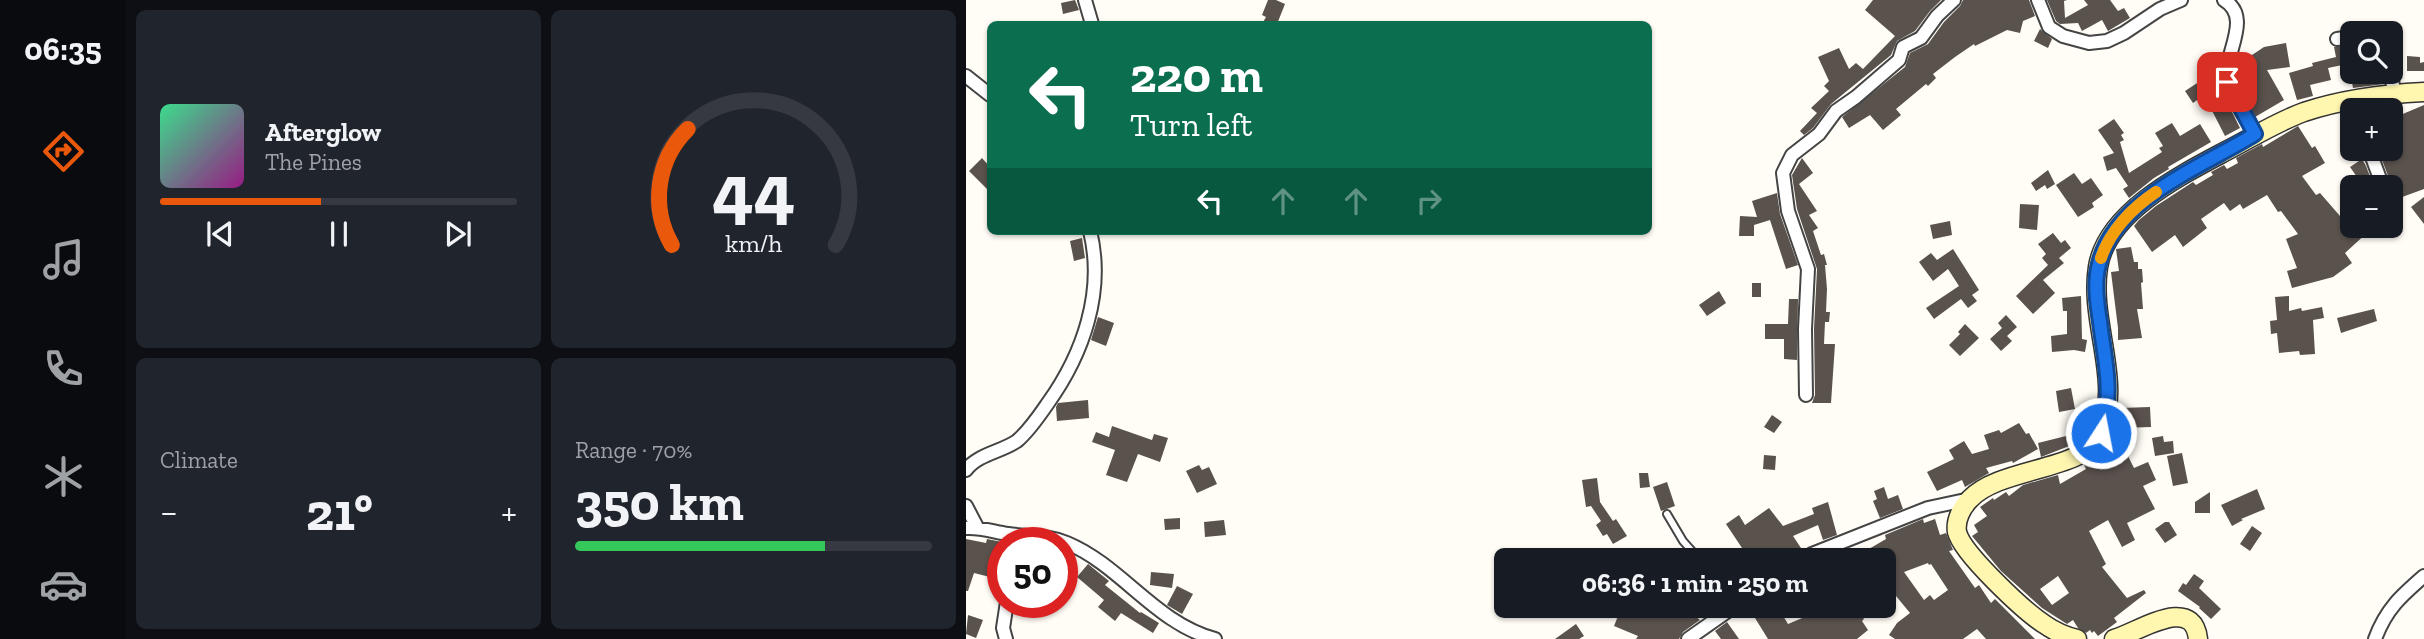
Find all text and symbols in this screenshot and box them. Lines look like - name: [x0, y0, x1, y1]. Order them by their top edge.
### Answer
- map controls: [2340, 21, 2403, 238]
- button: search: [2340, 21, 2403, 84]
- text: 06:35: [24, 30, 102, 68]
- text: 220 m: [1130, 46, 1263, 105]
- icon: left: [1015, 49, 1106, 140]
- pin: [2197, 52, 2257, 112]
- icon: arrive: [2208, 63, 2246, 101]
- button: +: [2340, 98, 2403, 161]
- text: Turn left: [1130, 106, 1252, 144]
- text: Afterglow: [265, 116, 381, 148]
- icon: directions: [39, 127, 88, 176]
- text: 44: [712, 146, 795, 234]
- text: The Pines: [265, 148, 362, 176]
- button: −: [2340, 175, 2403, 238]
- icon: left: [1191, 182, 1229, 220]
- icon: ahead: [1264, 182, 1302, 220]
- icon: ahead: [1337, 182, 1375, 220]
- icon: right: [1410, 182, 1448, 220]
- icon: previous: [201, 215, 239, 253]
- icon: pause: [320, 215, 358, 253]
- icon: next: [439, 215, 477, 253]
- text: km/h: [725, 228, 782, 258]
- icon: music: [39, 235, 88, 284]
- icon: phone: [39, 344, 88, 393]
- position arrow: [2064, 396, 2138, 470]
- text: Range · 70%: [575, 436, 692, 464]
- text: Climate: [160, 446, 238, 474]
- icon: climate: [39, 452, 88, 501]
- text: 350 km: [575, 471, 744, 533]
- text: 21°: [306, 481, 373, 543]
- text: −: [160, 489, 178, 535]
- text: +: [501, 489, 517, 535]
- speed limit sign: 50: [987, 527, 1078, 618]
- icon: car: [39, 560, 88, 609]
- text: 06:36 · 1 min · 250 m: [1582, 567, 1808, 599]

